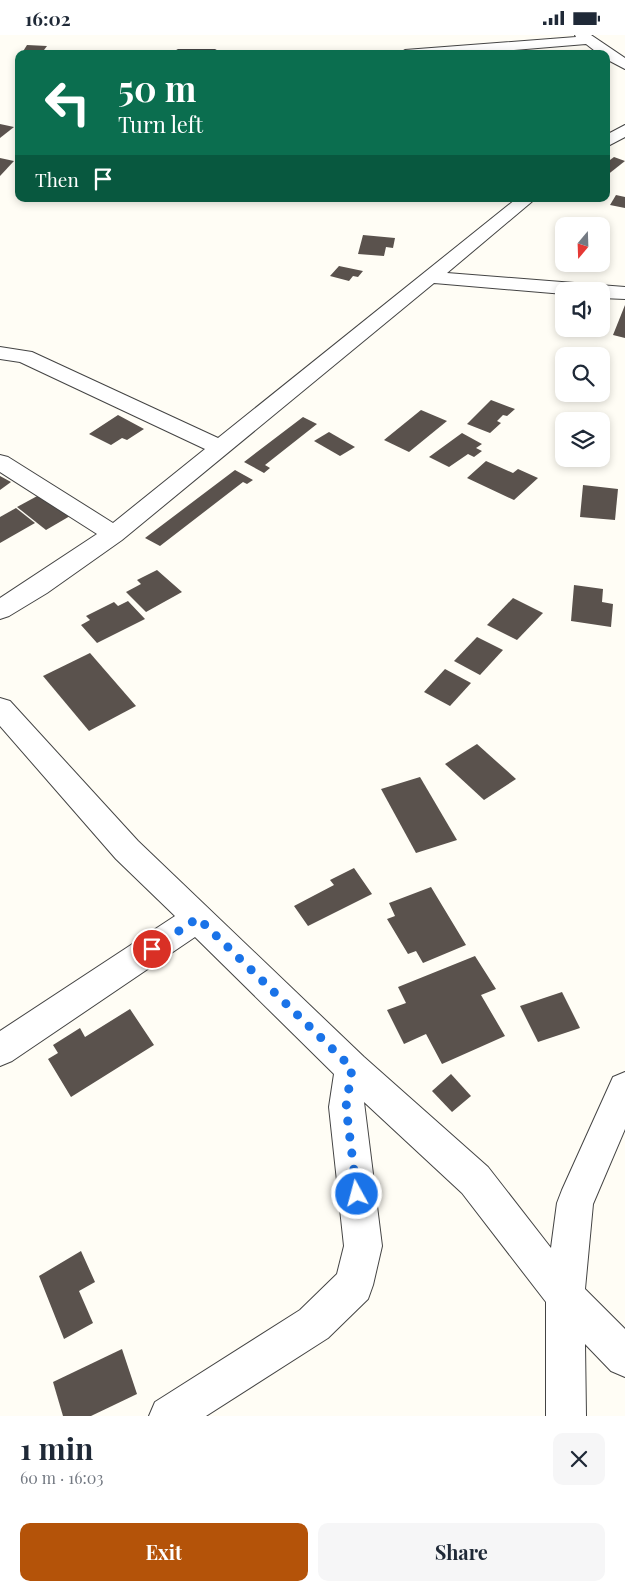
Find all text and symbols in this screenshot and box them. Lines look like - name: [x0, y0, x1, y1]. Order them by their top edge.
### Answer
- text: 16:02: [25, 5, 71, 31]
- text: 50 m: [118, 64, 196, 111]
- icon: left: [35, 70, 100, 135]
- text: Turn left: [118, 109, 203, 139]
- icon: arrive: [89, 165, 117, 193]
- text: Then: [35, 166, 79, 192]
- north arrow: [555, 217, 610, 273]
- map controls: [555, 217, 610, 467]
- button: sound: [555, 282, 610, 337]
- button: search: [555, 347, 610, 402]
- button: layers: [555, 412, 610, 467]
- pin: [131, 928, 173, 970]
- icon: arrive: [138, 935, 166, 963]
- position arrow: [330, 1167, 382, 1219]
- text: 1 min: [20, 1428, 94, 1468]
- button: close: [553, 1433, 605, 1485]
- text: 60 m · 16:03: [20, 1467, 104, 1488]
- button: Exit: [20, 1523, 308, 1581]
- button: Share: [318, 1523, 605, 1581]

